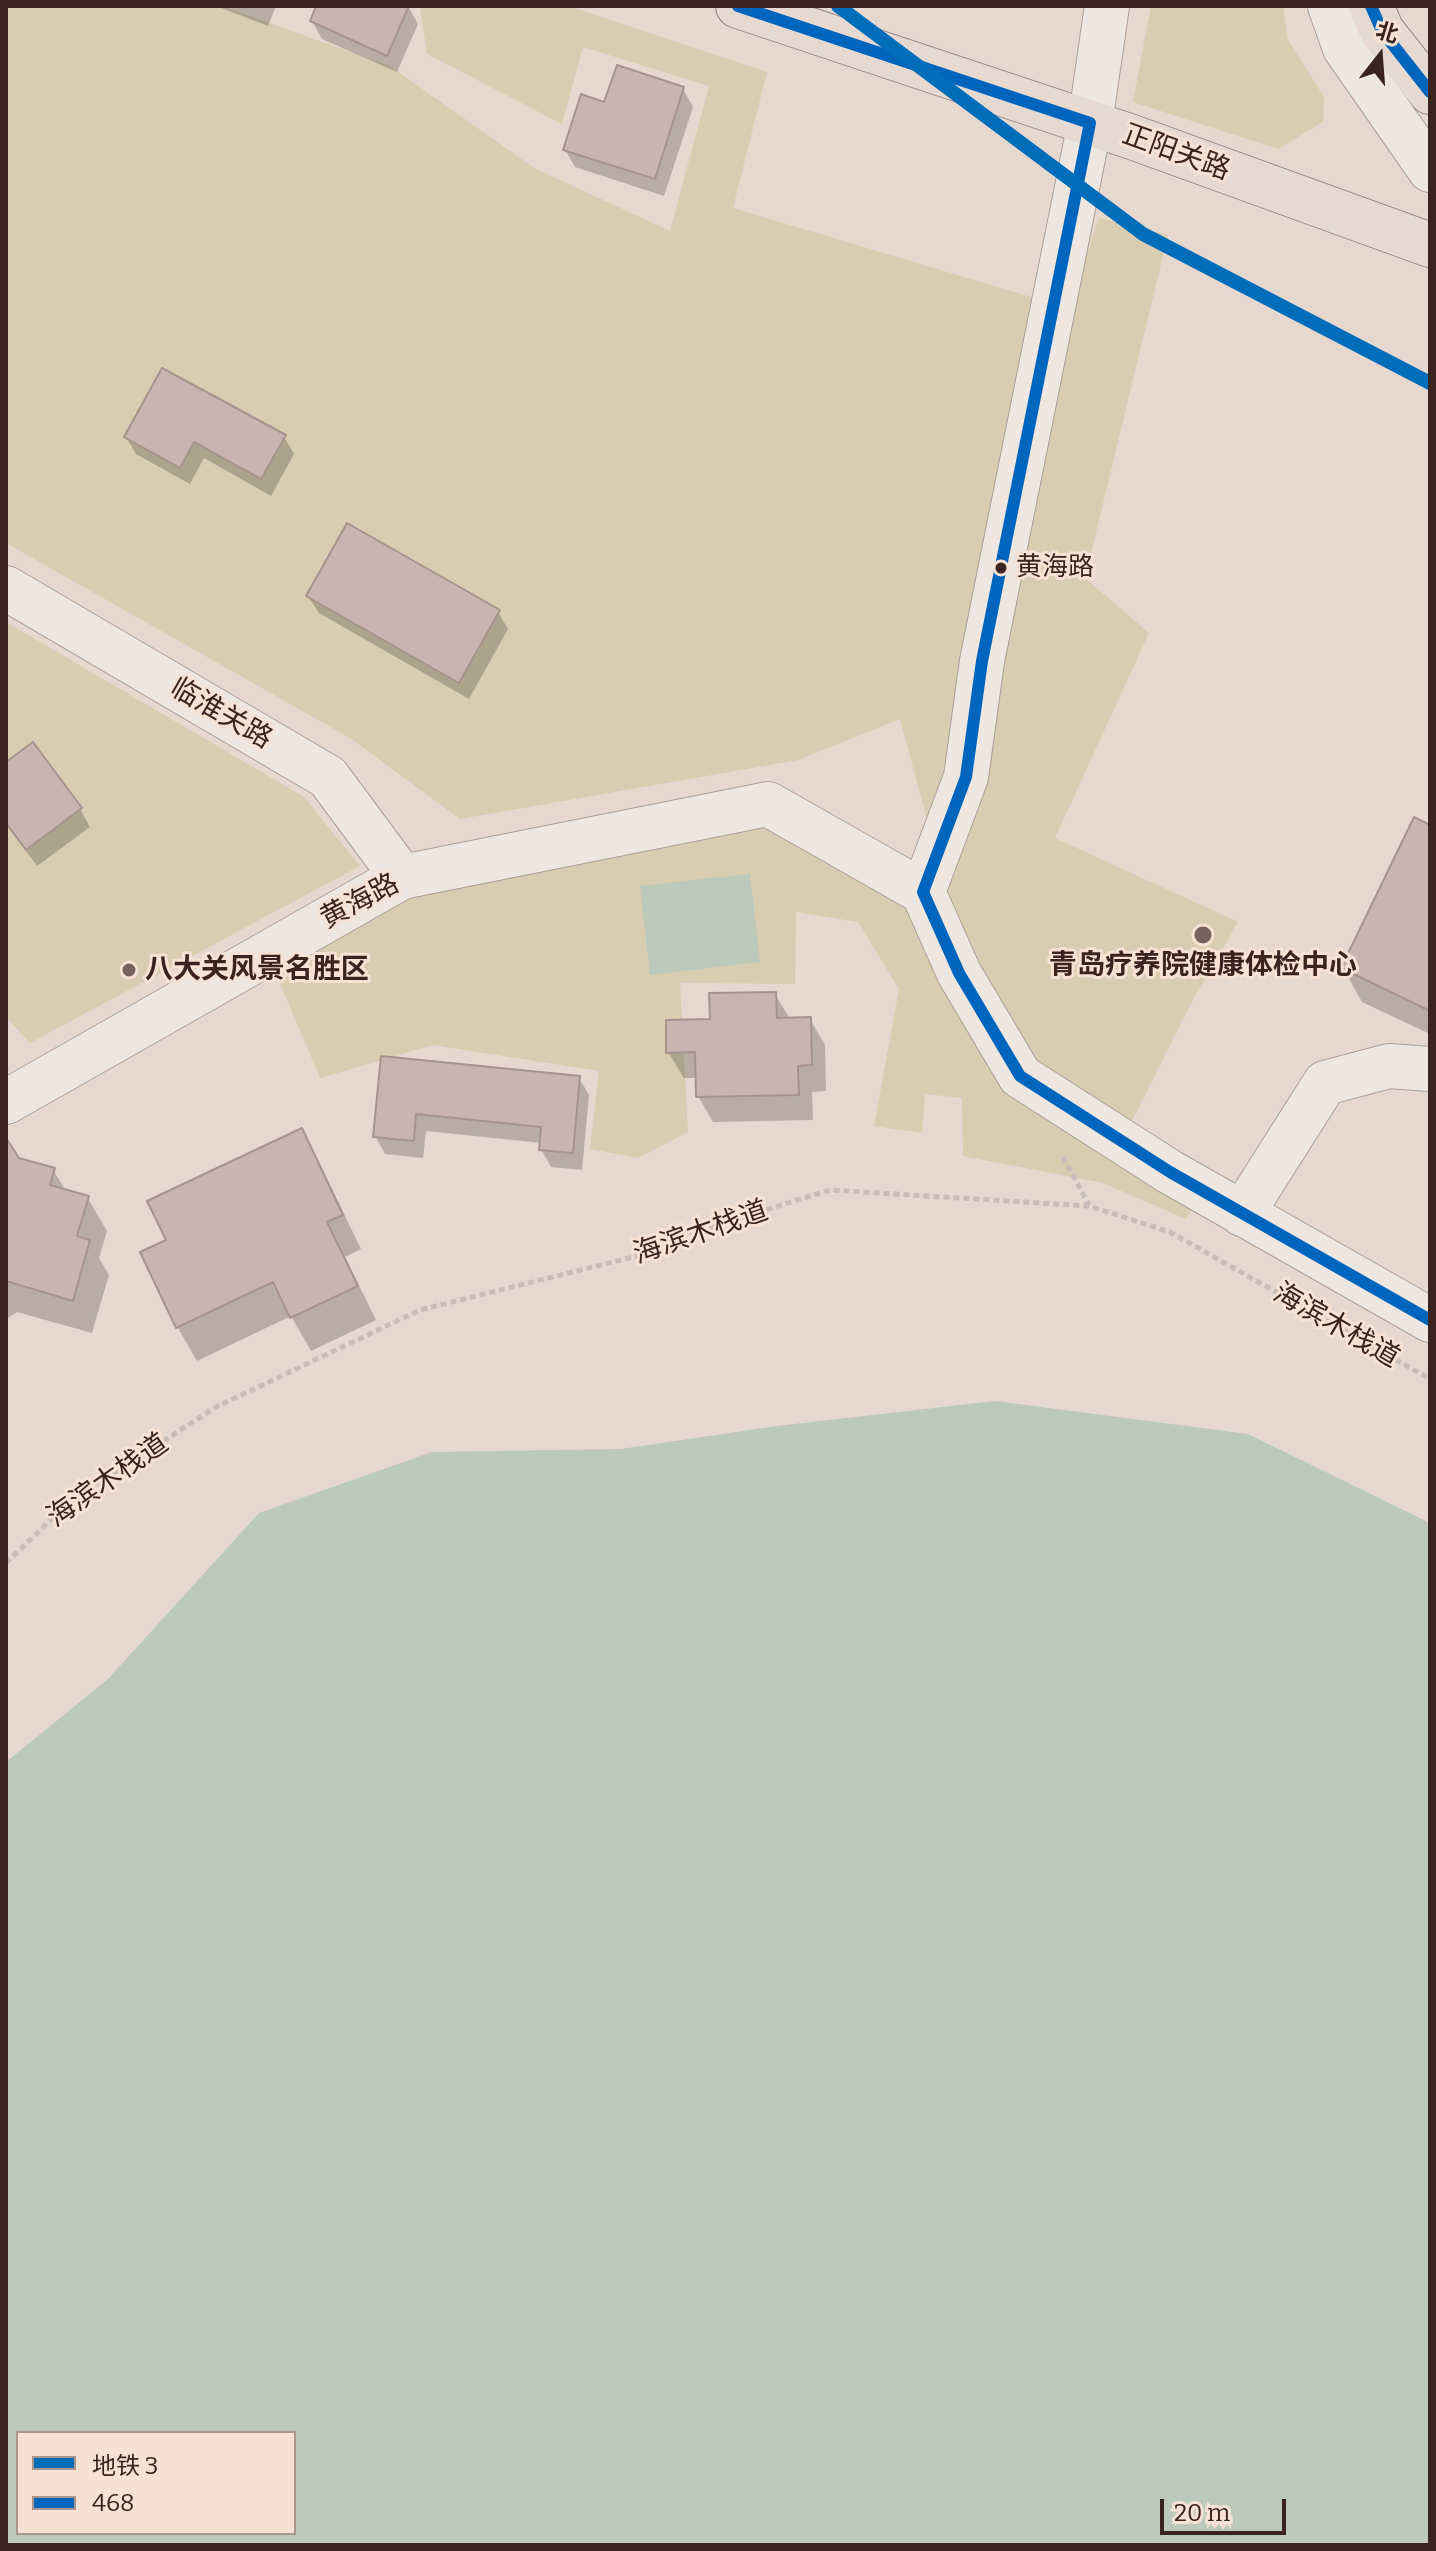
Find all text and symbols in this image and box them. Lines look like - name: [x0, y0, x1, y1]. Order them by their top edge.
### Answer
- north arrow: [1340, 16, 1420, 96]
- text: 北: [1373, 16, 1402, 49]
- street label: 正阳关路: [1118, 118, 1234, 188]
- place label: 黄海路: [1016, 552, 1094, 584]
- marker: 黄海路: [993, 560, 1009, 576]
- street label: 临淮关路: [164, 671, 278, 757]
- street label: 黄海路: [315, 867, 405, 937]
- marker: 青岛疗养院健康体检中心: [1192, 924, 1214, 946]
- place label: 青岛疗养院健康体检中心: [1049, 949, 1357, 983]
- place label: 八大关风景名胜区: [145, 953, 369, 987]
- marker: 八大关风景名胜区: [120, 961, 138, 979]
- street label: 海滨木栈道: [629, 1194, 773, 1272]
- street label: 海滨木栈道: [1267, 1276, 1405, 1376]
- street label: 海滨木栈道: [41, 1427, 175, 1535]
- legend: [16, 2431, 296, 2535]
- text: 地铁 3: [92, 2452, 158, 2480]
- scale bar: [1164, 2483, 1290, 2533]
- text: 468: [92, 2489, 135, 2517]
- text: 20 m: [1174, 2499, 1230, 2527]

